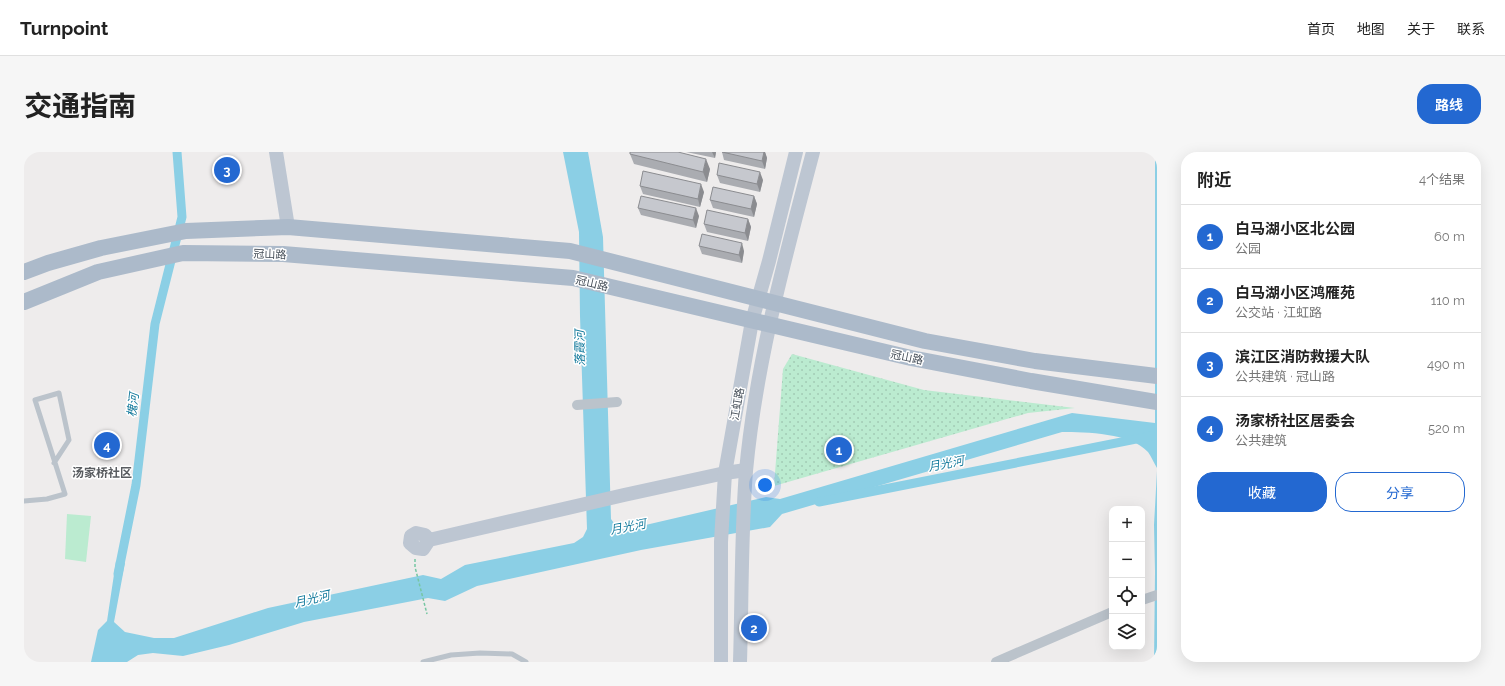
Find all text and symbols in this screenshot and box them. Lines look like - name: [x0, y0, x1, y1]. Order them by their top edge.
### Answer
- text: Turnpoint: [20, 17, 108, 39]
- text: 首页: [1307, 21, 1335, 37]
- text: 地图: [1357, 21, 1385, 37]
- text: 关于: [1407, 21, 1435, 37]
- text: 联系: [1457, 21, 1485, 37]
- button: 路线: [1417, 84, 1481, 124]
- text: 交通指南: [24, 90, 136, 123]
- pin: 3: [214, 155, 240, 185]
- text: 附近: [1197, 170, 1231, 190]
- text: 4个结果: [1419, 172, 1465, 187]
- text: 白马湖小区北公园: [1235, 220, 1355, 238]
- text: 1: [1207, 229, 1213, 244]
- text: 60 m: [1434, 229, 1465, 244]
- text: 公园: [1235, 241, 1261, 256]
- street label: 冠山路: [253, 247, 287, 262]
- street label: 冠山路: [574, 273, 609, 294]
- text: 白马湖小区鸿雁苑: [1235, 284, 1355, 302]
- text: 2: [1206, 293, 1214, 308]
- text: 110 m: [1431, 293, 1465, 308]
- text: 公交站 · 江虹路: [1235, 305, 1322, 320]
- water label: 落霞河: [573, 328, 587, 366]
- street label: 冠山路: [889, 348, 924, 367]
- text: 滨江区消防救援大队: [1235, 348, 1370, 366]
- text: 3: [1206, 357, 1214, 372]
- text: 490 m: [1427, 357, 1465, 372]
- text: 公共建筑 · 冠山路: [1235, 369, 1335, 384]
- street label: 江虹路: [728, 387, 747, 421]
- water label: 槐河: [125, 390, 142, 418]
- text: 汤家桥社区居委会: [1235, 412, 1355, 430]
- text: 4: [1206, 421, 1214, 436]
- text: 520 m: [1428, 421, 1465, 436]
- pin: 4: [94, 430, 120, 460]
- text: 公共建筑: [1235, 433, 1287, 448]
- pin: 1: [826, 435, 852, 465]
- water label: 月光河: [927, 453, 967, 474]
- district label: 汤家桥社区: [72, 466, 132, 480]
- button: 收藏: [1197, 472, 1327, 512]
- button: 分享: [1335, 472, 1465, 512]
- your location: [755, 475, 775, 495]
- map controls: [1109, 506, 1145, 650]
- button: +: [1109, 506, 1145, 542]
- water label: 月光河: [609, 516, 649, 537]
- button: −: [1109, 542, 1145, 578]
- button: locate: [1109, 578, 1145, 614]
- water label: 月光河: [293, 588, 333, 610]
- pin: 2: [741, 613, 767, 643]
- button: layers: [1109, 614, 1145, 650]

